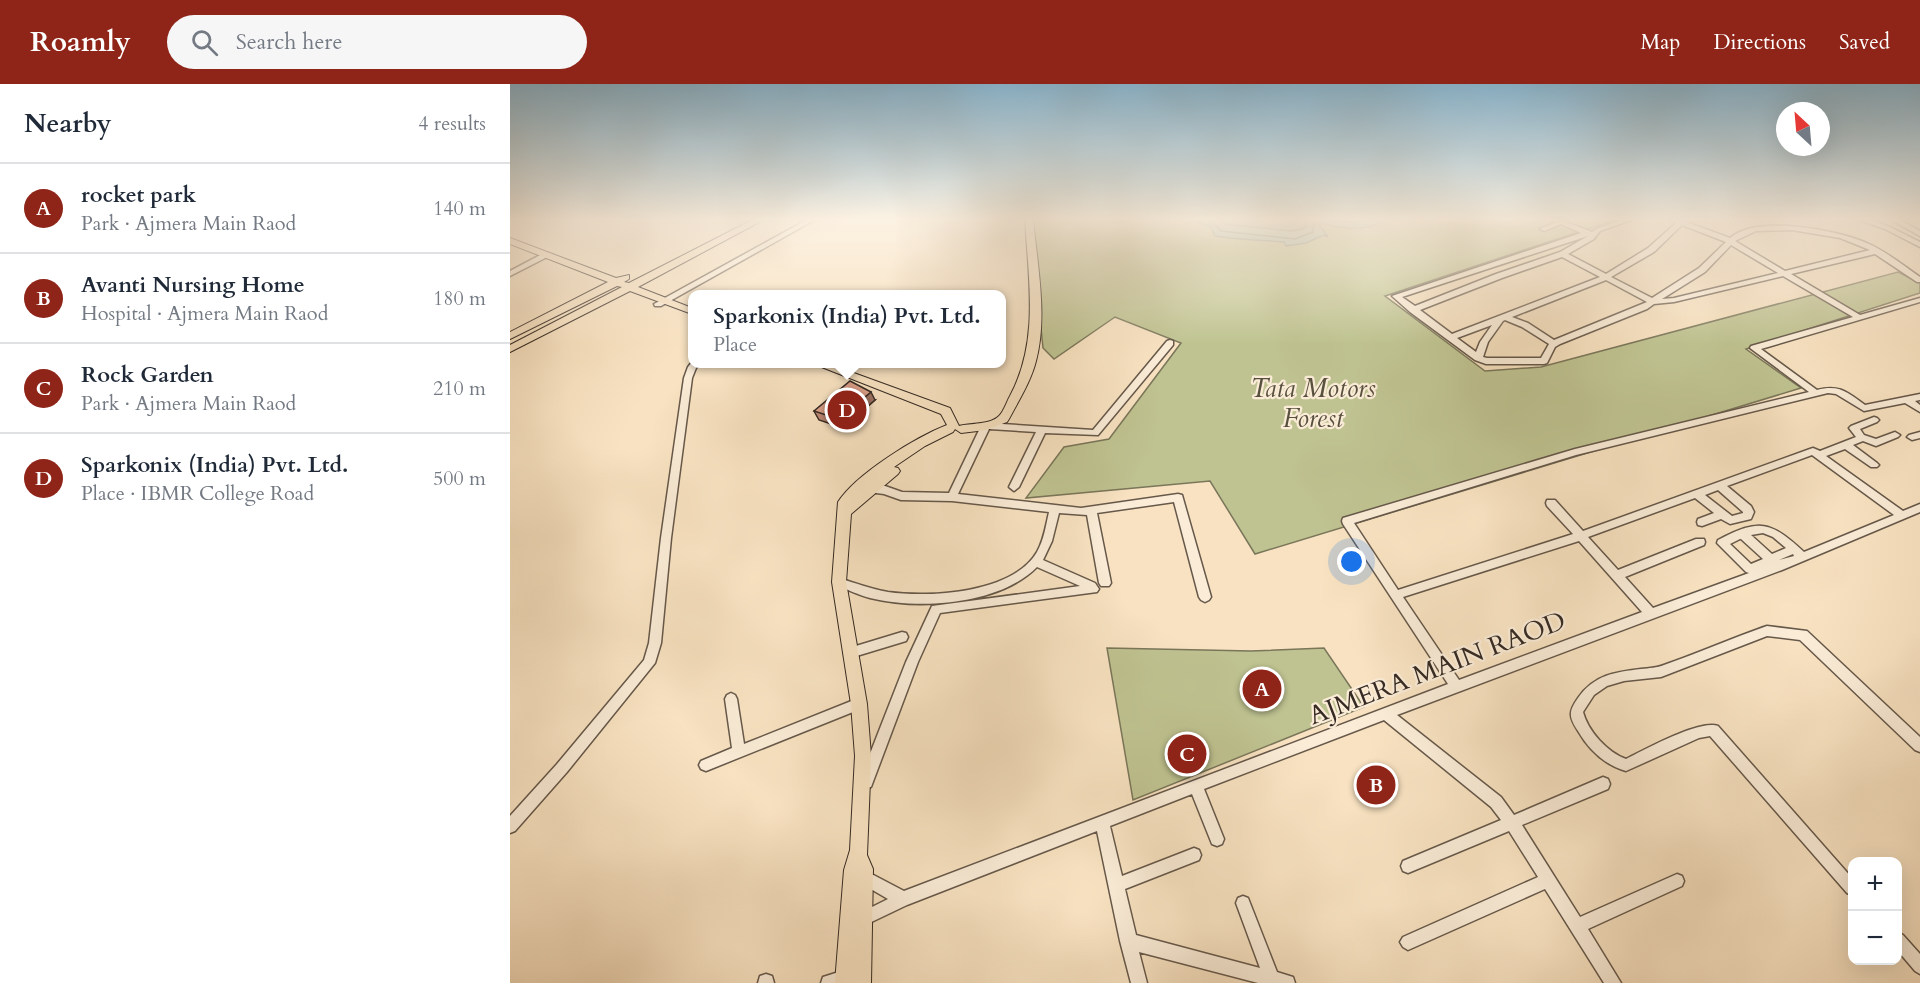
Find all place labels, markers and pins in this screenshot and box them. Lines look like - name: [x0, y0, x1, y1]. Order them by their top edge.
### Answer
- pin: D: [828, 388, 866, 432]
- pin: A: [1242, 666, 1281, 712]
- pin: C: [1168, 732, 1206, 776]
- pin: B: [1356, 762, 1396, 808]

